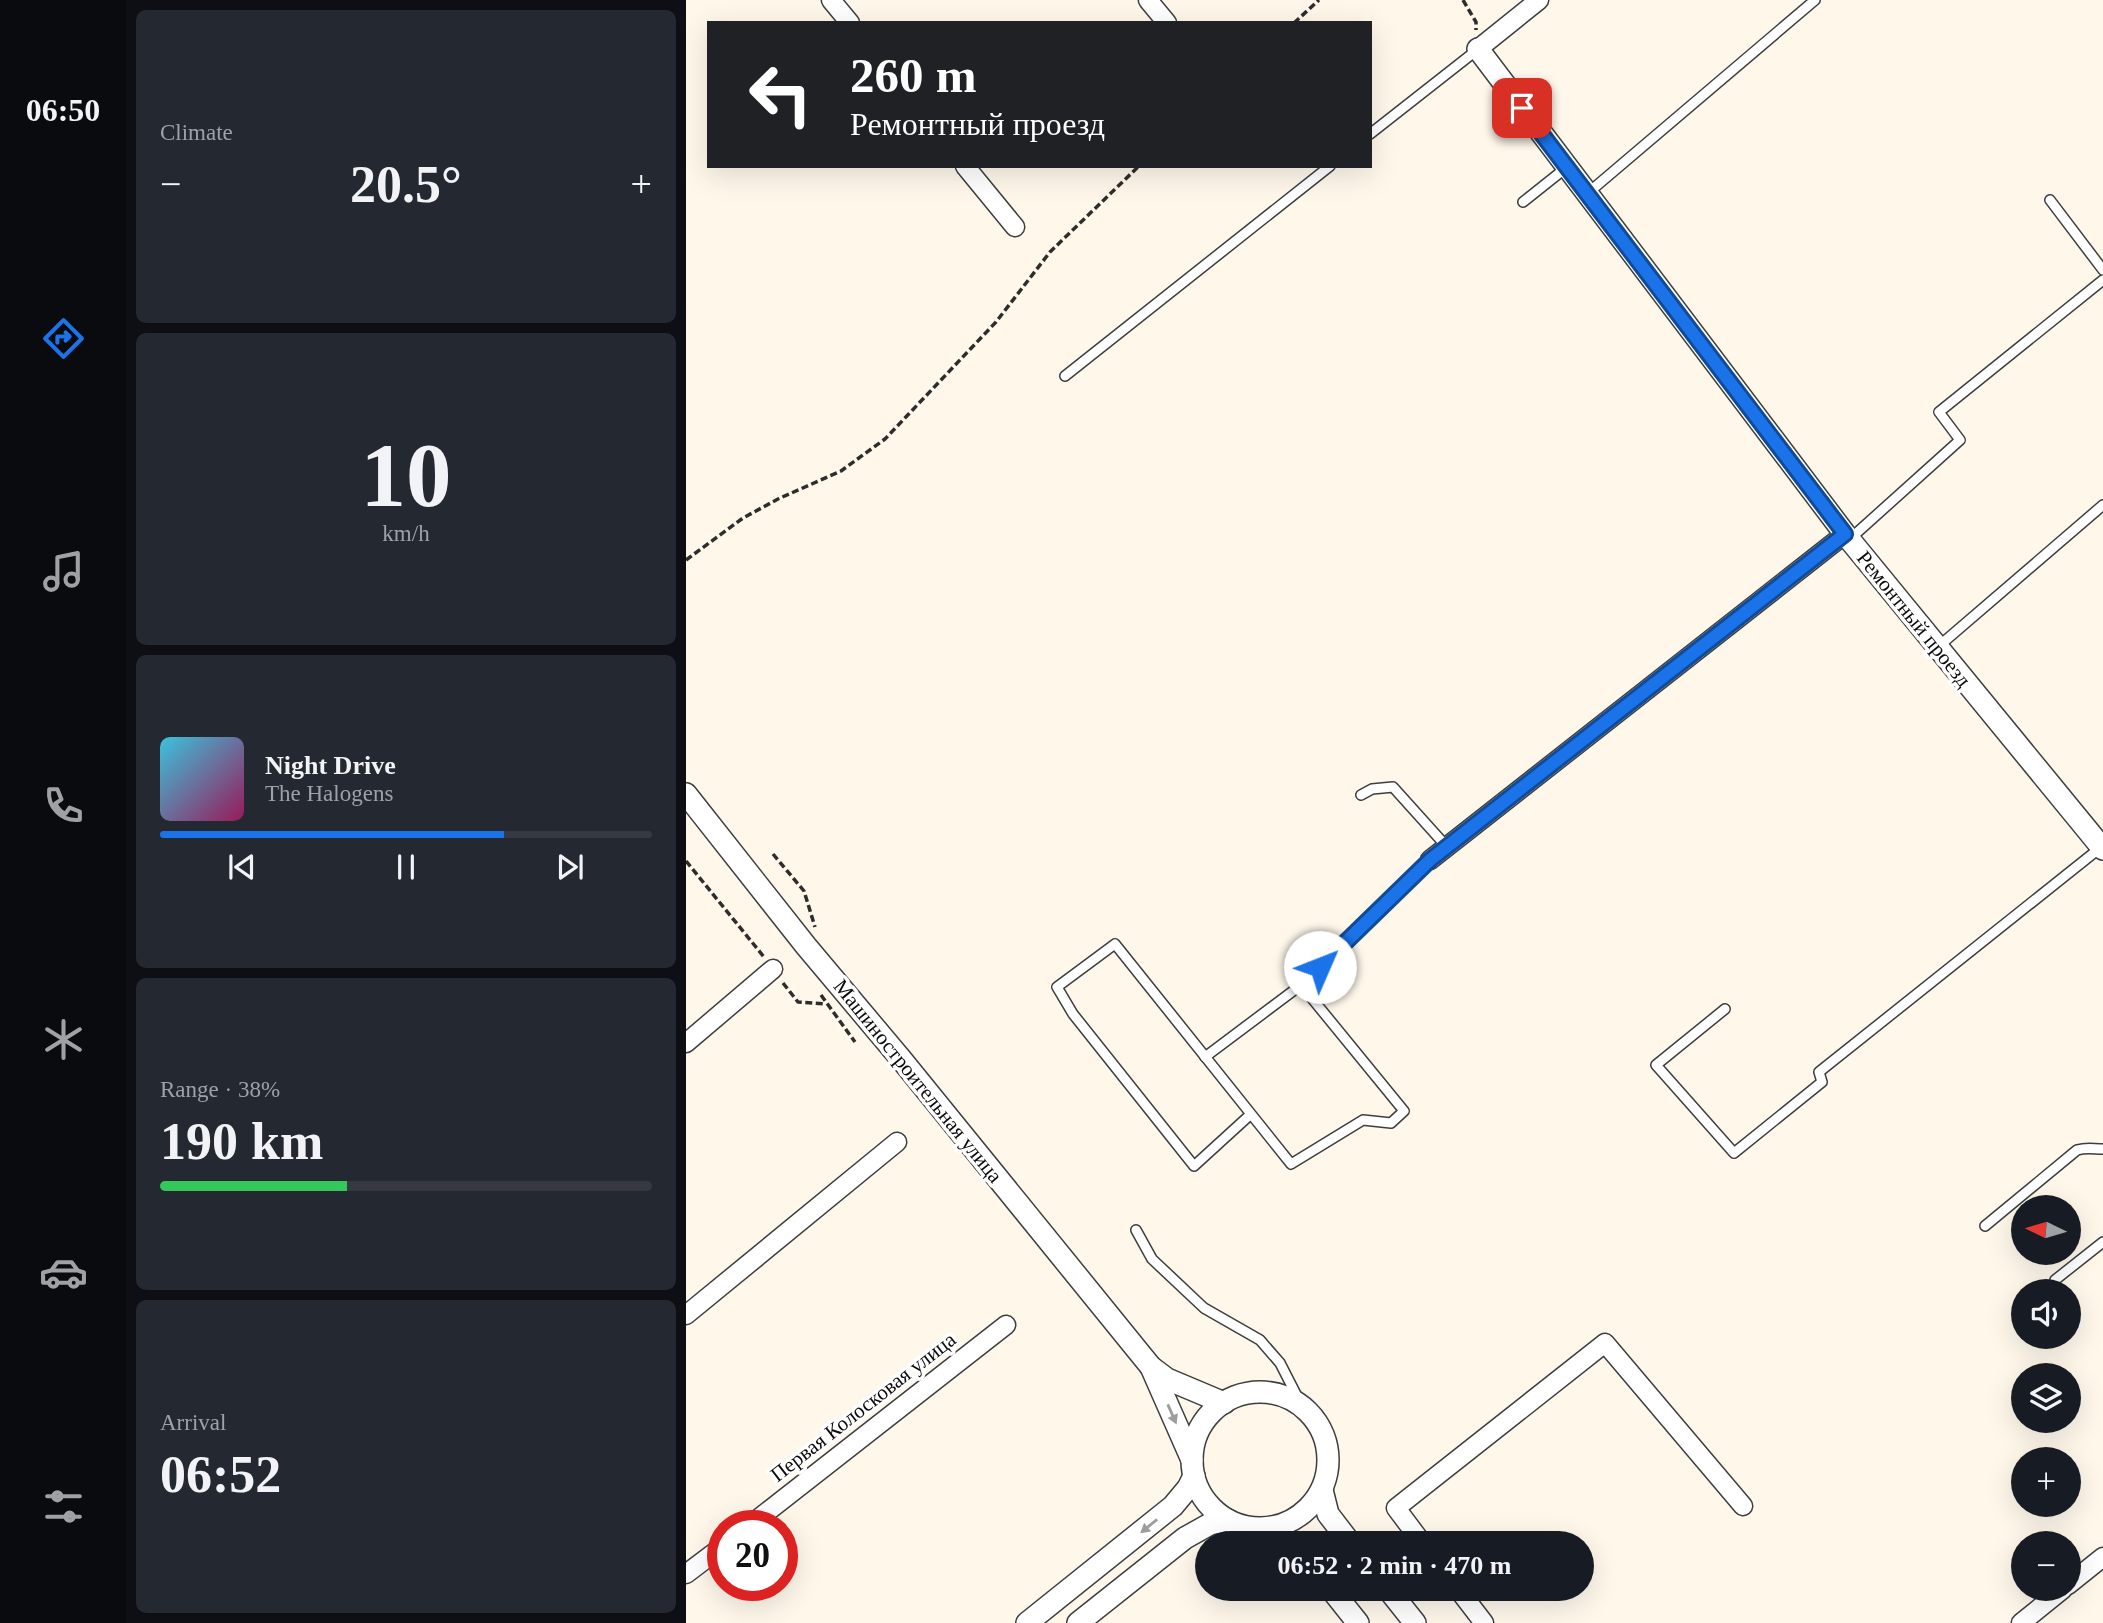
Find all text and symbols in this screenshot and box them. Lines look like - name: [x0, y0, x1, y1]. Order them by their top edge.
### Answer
- text: 260 m: [850, 48, 977, 103]
- icon: left: [735, 49, 826, 140]
- pin: [1492, 78, 1552, 138]
- icon: arrive: [1503, 89, 1541, 127]
- text: 06:50: [26, 92, 100, 128]
- text: Ремонтный проезд: [850, 106, 1105, 142]
- text: Climate: [160, 120, 233, 145]
- text: 20.5°: [350, 156, 462, 213]
- text: −: [160, 163, 181, 205]
- text: +: [631, 163, 652, 205]
- icon: directions: [39, 314, 88, 363]
- text: 10: [361, 425, 452, 526]
- text: km/h: [382, 521, 430, 546]
- street label: Ремонтный проезд: [1852, 546, 1976, 692]
- icon: music: [39, 547, 88, 596]
- text: Night Drive: [265, 751, 396, 780]
- icon: phone: [39, 781, 88, 830]
- text: The Halogens: [265, 781, 393, 806]
- icon: previous: [223, 848, 261, 886]
- icon: pause: [387, 848, 425, 886]
- icon: next: [551, 848, 589, 886]
- position arrow: [1283, 930, 1357, 1004]
- street label: Машиностроительная улица: [829, 975, 1008, 1188]
- icon: climate: [39, 1015, 88, 1064]
- text: Range · 38%: [160, 1077, 280, 1102]
- text: 190 km: [160, 1113, 323, 1170]
- north arrow: [2011, 1195, 2081, 1265]
- map controls: [2011, 1195, 2081, 1601]
- icon: car: [39, 1248, 88, 1297]
- button: sound: [2011, 1279, 2081, 1349]
- street label: Первая Колосковая улица: [766, 1327, 961, 1487]
- button: layers: [2011, 1363, 2081, 1433]
- one-way arrow: [1166, 1404, 1178, 1424]
- text: Arrival: [160, 1410, 226, 1435]
- text: 06:52: [160, 1446, 281, 1503]
- button: +: [2011, 1447, 2081, 1517]
- icon: filters: [39, 1482, 88, 1531]
- speed limit sign: 20: [707, 1510, 798, 1601]
- one-way arrow: [1141, 1518, 1159, 1533]
- button: −: [2011, 1531, 2081, 1601]
- text: 06:52 · 2 min · 470 m: [1278, 1551, 1512, 1580]

